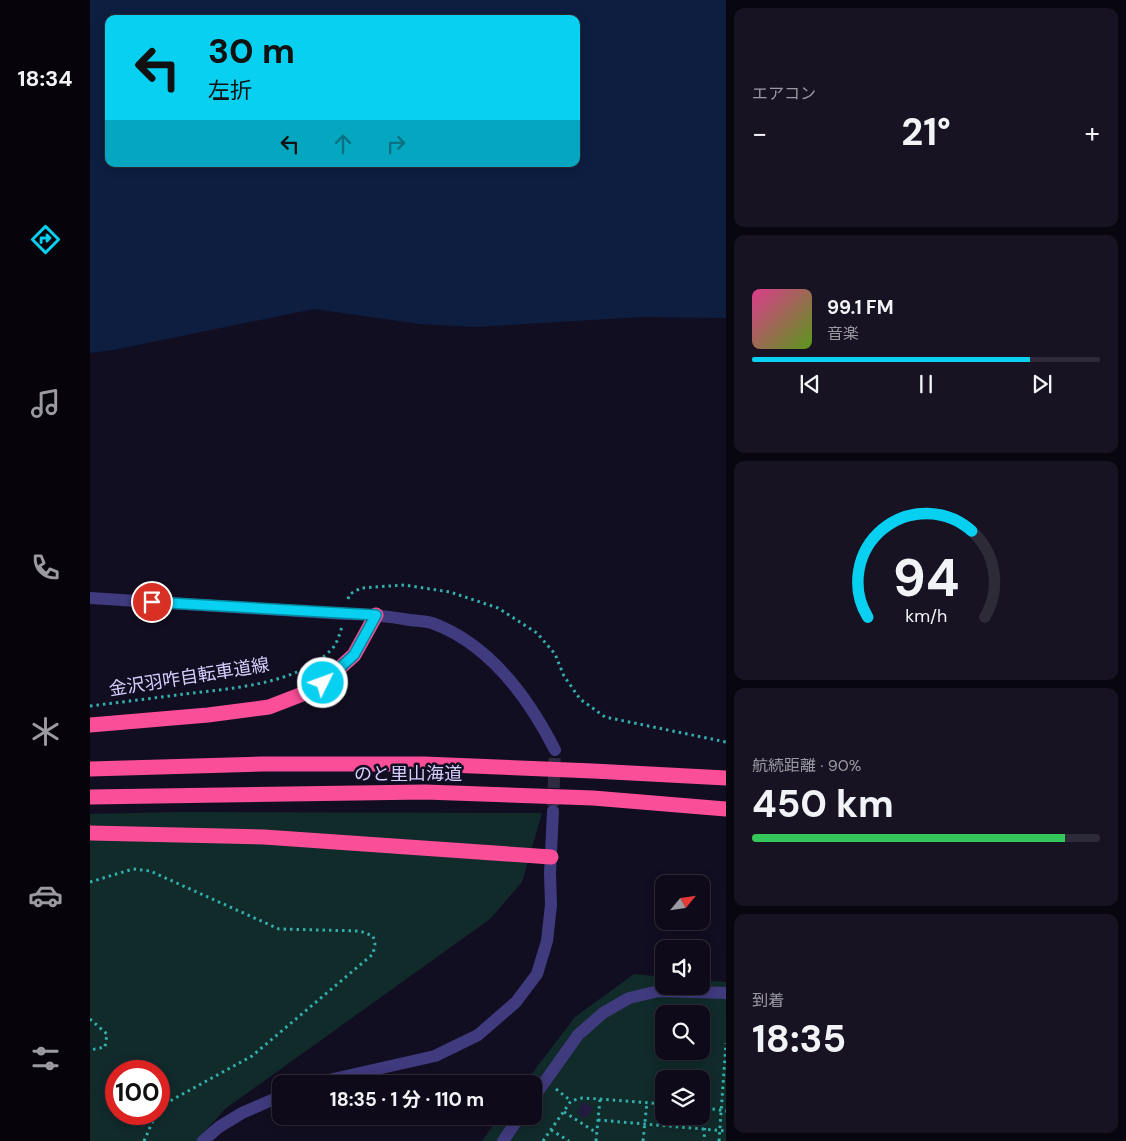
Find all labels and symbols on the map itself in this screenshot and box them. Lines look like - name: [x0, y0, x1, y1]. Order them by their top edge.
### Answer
- pin: [131, 581, 173, 623]
- street label: 金沢羽咋自転車道線: [107, 652, 271, 702]
- position arrow: [296, 656, 348, 708]
- street label: のと里山海道: [354, 762, 462, 786]
- north arrow: [655, 875, 710, 930]
- speed limit sign: 100: [105, 1060, 170, 1125]

